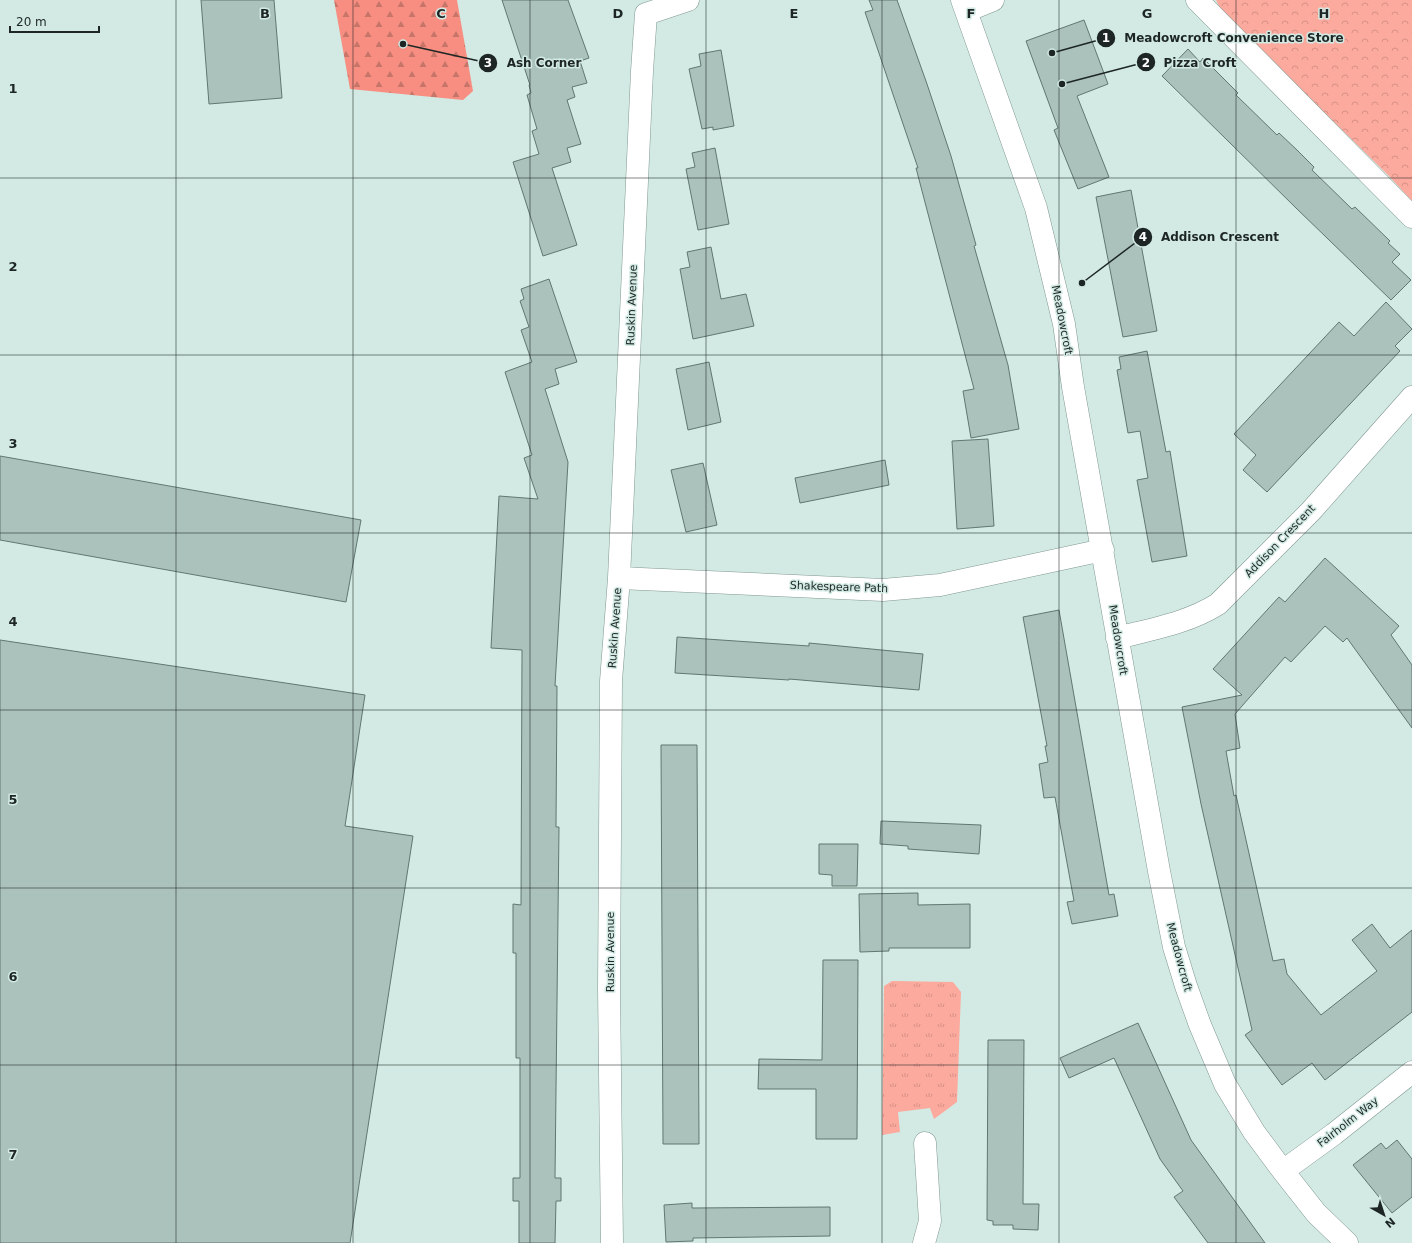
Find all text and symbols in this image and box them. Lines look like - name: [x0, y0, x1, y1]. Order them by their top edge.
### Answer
- text: B: [260, 6, 270, 21]
- text: C: [436, 6, 446, 21]
- text: D: [613, 6, 624, 21]
- text: E: [790, 6, 798, 21]
- text: F: [967, 6, 975, 21]
- text: G: [1142, 6, 1152, 21]
- text: H: [1319, 6, 1329, 21]
- scale bar: [10, 8, 99, 34]
- text: 20 m: [16, 15, 47, 29]
- callout: Meadowcroft Convenience Store: [1096, 26, 1351, 50]
- text: 1: [1102, 31, 1110, 45]
- text: Meadowcroft Convenience Store: [1124, 31, 1344, 45]
- callout: Pizza Croft: [1136, 50, 1245, 74]
- callout: Ash Corner: [478, 51, 589, 75]
- text: 3: [484, 56, 492, 70]
- text: Ash Corner: [507, 56, 581, 70]
- text: 2: [1142, 56, 1150, 70]
- text: Pizza Croft: [1163, 56, 1237, 70]
- text: 1: [8, 81, 18, 96]
- callout: Addison Crescent: [1133, 225, 1287, 249]
- text: 4: [1139, 230, 1147, 244]
- text: Addison Crescent: [1161, 230, 1279, 244]
- text: 2: [8, 259, 18, 274]
- street label: Ruskin Avenue: [624, 264, 640, 346]
- street label: Meadowcroft: [1049, 284, 1075, 357]
- text: 3: [8, 436, 18, 451]
- street label: Addison Crescent: [1242, 502, 1318, 580]
- street label: Shakespeare Path: [790, 579, 888, 595]
- street label: Ruskin Avenue: [606, 587, 624, 669]
- street label: Meadowcroft: [1106, 604, 1130, 677]
- text: 4: [8, 614, 18, 629]
- text: 5: [8, 792, 18, 807]
- street label: Ruskin Avenue: [604, 911, 617, 992]
- street label: Meadowcroft: [1164, 921, 1195, 994]
- text: 6: [8, 969, 18, 984]
- street label: Fairholm Way: [1315, 1094, 1381, 1150]
- text: 7: [8, 1147, 18, 1162]
- north arrow: [1364, 1195, 1404, 1235]
- text: N: [1382, 1214, 1398, 1230]

